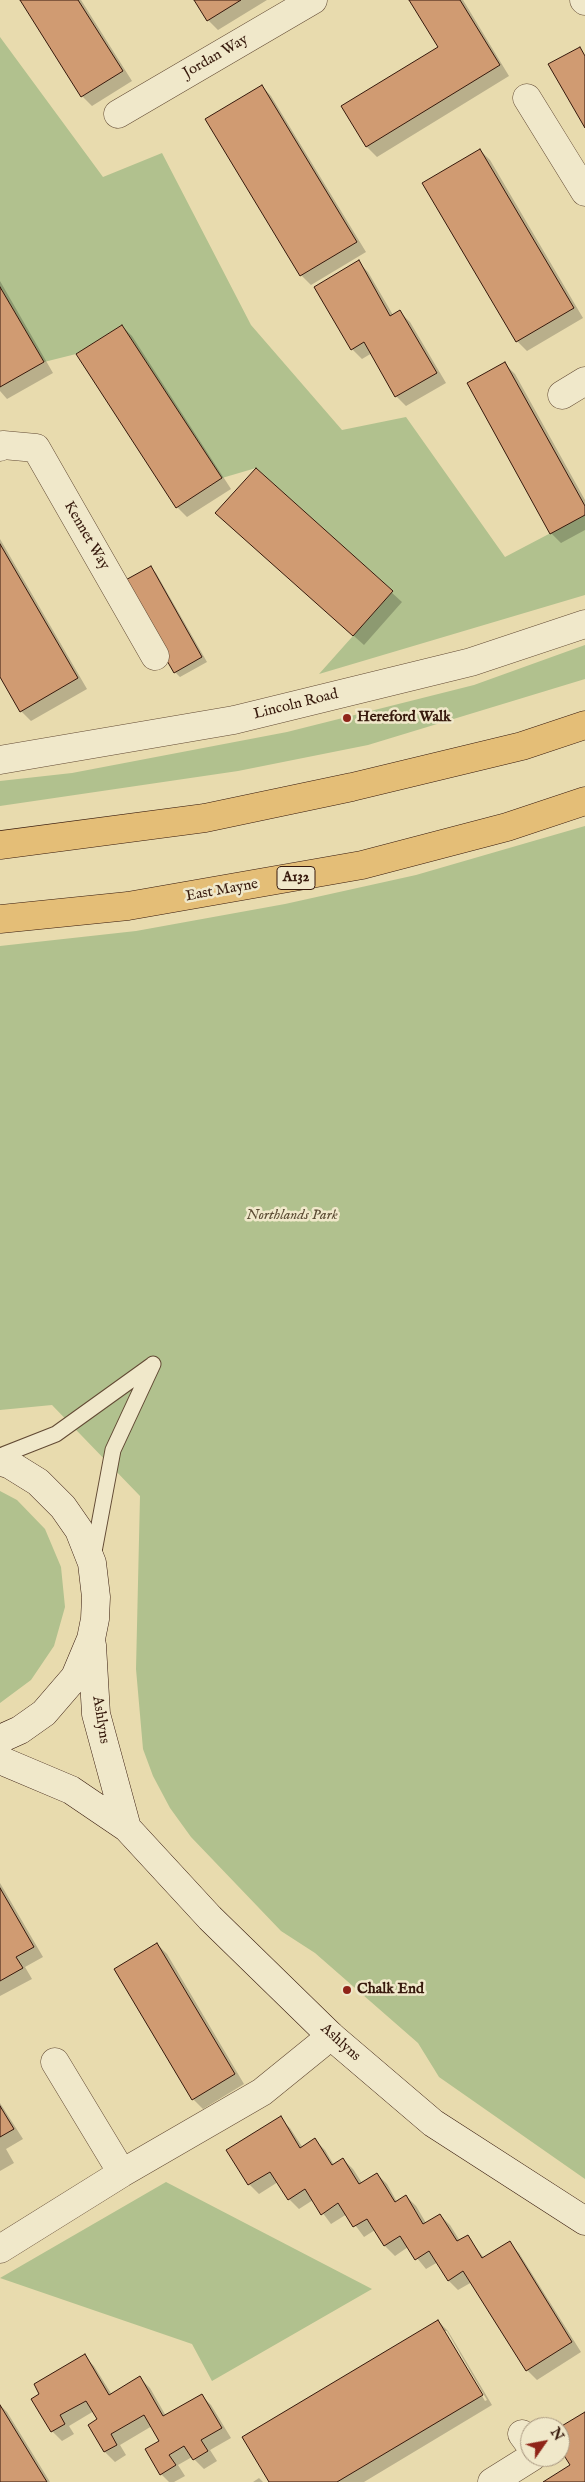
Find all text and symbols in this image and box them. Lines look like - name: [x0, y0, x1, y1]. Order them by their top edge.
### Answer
- street label: Jordan Way: [180, 31, 252, 83]
- street label: Kennet Way: [59, 499, 113, 573]
- street label: Lincoln Road: [252, 686, 340, 724]
- place label: Hereford Walk: [357, 709, 451, 727]
- marker: Hereford Walk: [341, 712, 353, 724]
- road number: A132: [277, 866, 315, 890]
- street label: East Mayne: [184, 876, 260, 906]
- park label: Northlands Park: [246, 1207, 338, 1225]
- street label: Ashlyns: [87, 1695, 113, 1745]
- place label: Chalk End: [357, 1981, 424, 1999]
- marker: Chalk End: [341, 1984, 353, 1996]
- street label: Ashlyns: [316, 2020, 364, 2066]
- north arrow: [520, 2417, 570, 2467]
- text: N: [546, 2424, 568, 2444]

